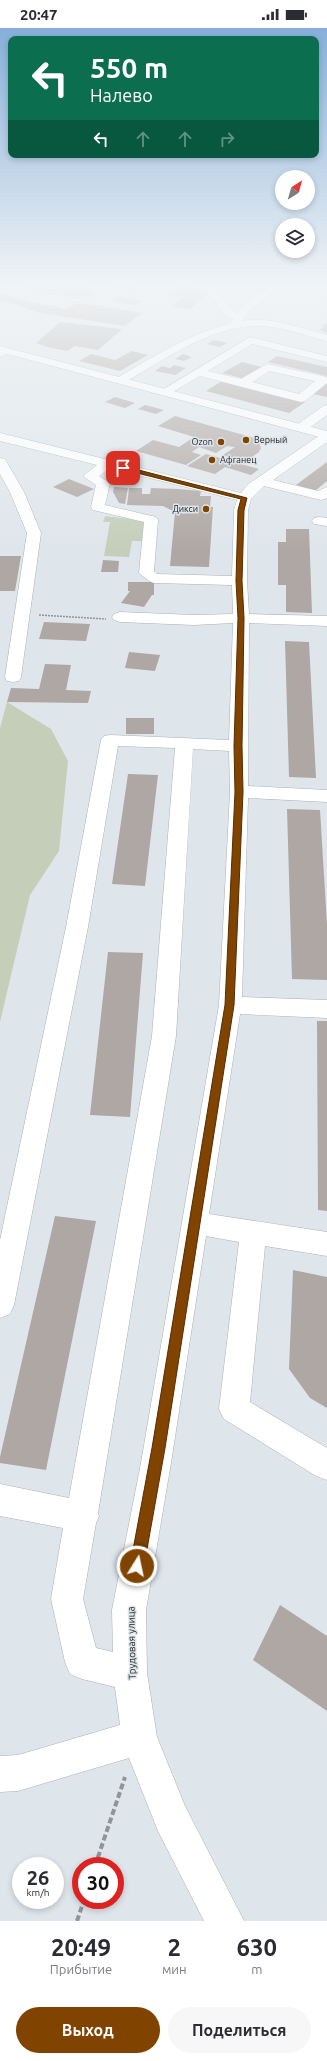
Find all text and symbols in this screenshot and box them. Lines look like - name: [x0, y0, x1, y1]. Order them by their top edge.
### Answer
- text: 20:47: [20, 6, 58, 23]
- icon: left: [24, 52, 76, 104]
- text: 550 m: [90, 52, 168, 83]
- text: Налево: [90, 85, 153, 105]
- icon: left: [90, 128, 112, 150]
- icon: ahead: [132, 128, 154, 150]
- icon: ahead: [174, 128, 196, 150]
- icon: right: [216, 128, 238, 150]
- north arrow: [275, 170, 315, 210]
- map controls: [275, 170, 315, 258]
- button: layers: [275, 218, 315, 258]
- marker: Верный: [241, 435, 251, 445]
- place label: Верный: [254, 435, 287, 445]
- place label: Ozon: [192, 437, 213, 447]
- marker: Ozon: [216, 437, 226, 447]
- pin: [106, 451, 140, 485]
- marker: Афганец: [207, 455, 217, 465]
- place label: Афганец: [220, 455, 256, 465]
- icon: arrive: [112, 457, 134, 479]
- place label: Дикси: [172, 504, 198, 514]
- marker: Дикси: [201, 504, 211, 514]
- position arrow: [116, 1545, 158, 1587]
- street label: Трудовая улица: [125, 1606, 138, 1680]
- speed limit sign: 30: [72, 1857, 124, 1909]
- text: 26: [27, 1866, 49, 1889]
- text: km/h: [26, 1887, 50, 1898]
- text: 20:49: [51, 1934, 111, 1961]
- text: 2: [168, 1934, 181, 1961]
- text: 630: [237, 1934, 277, 1961]
- text: Прибытие: [50, 1962, 112, 1976]
- text: мин: [162, 1962, 187, 1976]
- text: m: [251, 1962, 262, 1976]
- button: Выход: [16, 2007, 160, 2053]
- button: Поделиться: [168, 2007, 311, 2053]

